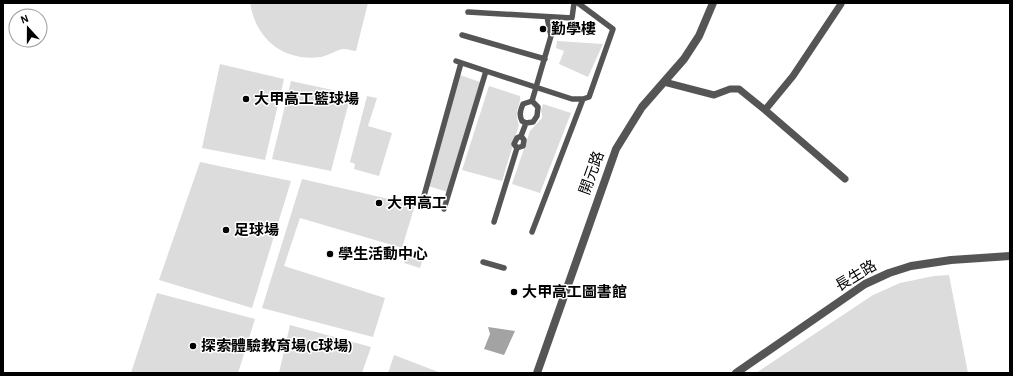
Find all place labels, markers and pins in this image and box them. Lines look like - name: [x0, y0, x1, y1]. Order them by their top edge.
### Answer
- place label: 勤學樓: [551, 21, 596, 37]
- marker: 勤學樓: [538, 24, 548, 34]
- place label: 大甲高工籃球場: [254, 91, 359, 107]
- marker: 大甲高工籃球場: [241, 94, 251, 104]
- place label: 大甲高工: [387, 195, 447, 211]
- marker: 大甲高工: [374, 198, 384, 208]
- place label: 足球場: [234, 222, 279, 238]
- marker: 足球場: [221, 225, 231, 235]
- place label: 學生活動中心: [338, 246, 428, 262]
- marker: 學生活動中心: [325, 249, 335, 259]
- place label: 大甲高工圖書館: [522, 284, 627, 300]
- marker: 大甲高工圖書館: [509, 287, 519, 297]
- place label: 探索體驗教育場(C球場): [201, 338, 353, 354]
- marker: 探索體驗教育場(C球場): [188, 341, 198, 351]

